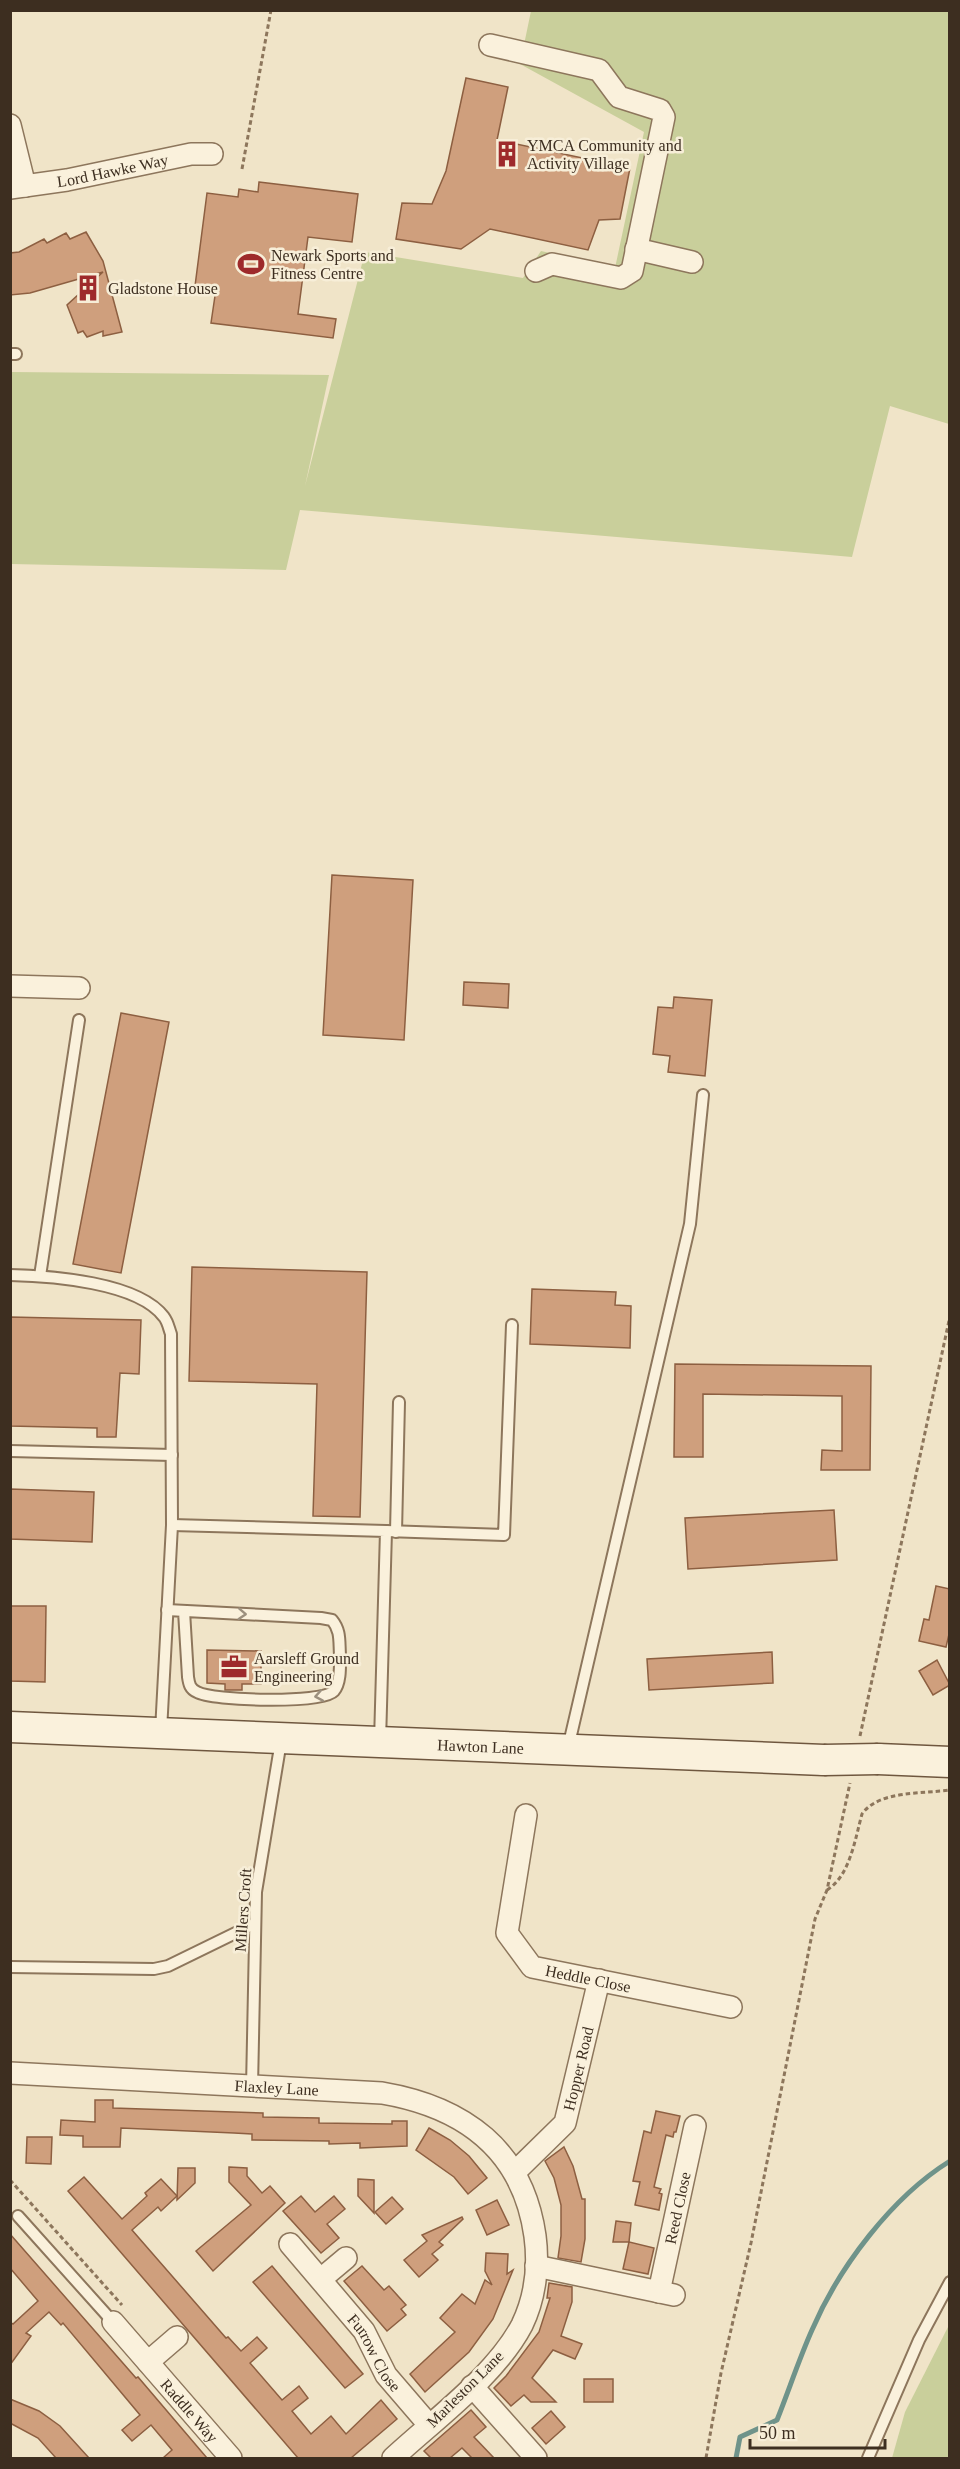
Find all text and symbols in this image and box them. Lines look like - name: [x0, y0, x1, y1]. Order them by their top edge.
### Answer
- place label: YMCA Community and Activity Village: [527, 137, 682, 173]
- building icon: YMCA Community and Activity Village: [492, 139, 522, 169]
- street label: Lord Hawke Way: [56, 151, 170, 190]
- place label: Newark Sports and Fitness Centre: [271, 247, 394, 282]
- sports icon: Newark Sports and Fitness Centre: [236, 249, 266, 279]
- building icon: Gladstone House: [73, 273, 103, 303]
- place label: Gladstone House: [108, 280, 218, 297]
- one-way arrow: [238, 1608, 247, 1621]
- place label: Aarsleff Ground Engineering: [254, 1650, 359, 1686]
- office icon: Aarsleff Ground Engineering: [219, 1652, 249, 1682]
- one-way arrow: [314, 1689, 324, 1702]
- street label: Hawton Lane: [437, 1736, 524, 1756]
- street label: Millers Croft: [232, 1867, 254, 1952]
- street label: Heddle Close: [544, 1961, 632, 1995]
- street label: Hopper Road: [560, 2025, 596, 2112]
- street label: Flaxley Lane: [234, 2077, 319, 2098]
- street label: Reed Close: [661, 2170, 693, 2246]
- street label: Furrow Close: [345, 2310, 404, 2394]
- street label: Marleston Lane: [423, 2347, 507, 2431]
- street label: Raddle Way: [158, 2375, 222, 2446]
- scale bar: [750, 2412, 885, 2450]
- text: 50 m: [759, 2423, 796, 2443]

